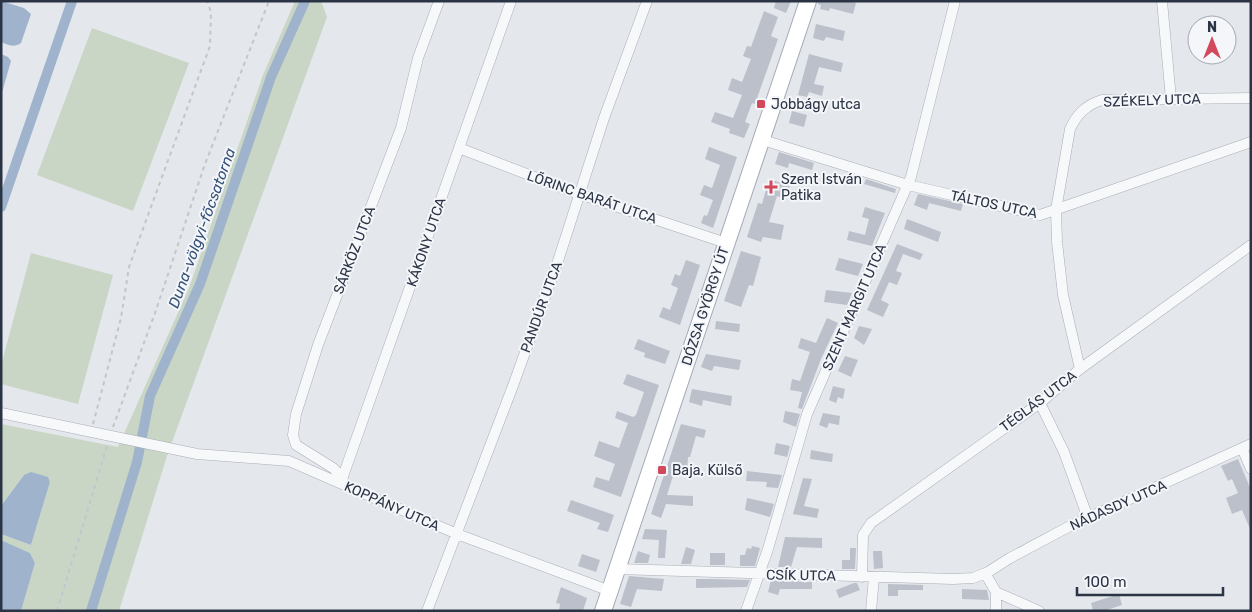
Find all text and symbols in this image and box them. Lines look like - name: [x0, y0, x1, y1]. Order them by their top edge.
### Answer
- north arrow: [1187, 15, 1237, 65]
- text: N: [1207, 19, 1217, 36]
- street label: SZÉKELY UTCA: [1103, 89, 1202, 111]
- place label: Jobbágy utca: [771, 96, 861, 113]
- marker: Jobbágy utca: [755, 98, 767, 110]
- water label: Duna-völgyi-főcsatorna: [165, 145, 239, 311]
- street label: LŐRINC BARÁT UTCA: [525, 166, 660, 228]
- place label: Szent István Patika: [781, 171, 862, 204]
- marker: Szent István Patika: [765, 181, 777, 193]
- street label: TÁLTOS UTCA: [949, 186, 1040, 222]
- street label: KÁKONY UTCA: [402, 194, 450, 289]
- street label: SÁRKÖZ UTCA: [329, 203, 379, 296]
- street label: SZENT MARGIT UTCA: [819, 241, 890, 373]
- street label: DÓZSA GYÖRGY ÚT: [677, 244, 733, 368]
- street label: PANDÚR UTCA: [516, 258, 566, 355]
- street label: TÉGLÁS UTCA: [996, 366, 1080, 436]
- place label: Baja, Külső: [672, 462, 743, 479]
- marker: Baja, Külső: [656, 464, 668, 476]
- street label: NÁDASDY UTCA: [1067, 475, 1170, 534]
- street label: KOPPÁNY UTCA: [342, 477, 443, 535]
- scale bar: [1077, 564, 1223, 596]
- street label: CSÍK UTCA: [766, 565, 837, 585]
- text: 100 m: [1084, 573, 1126, 591]

